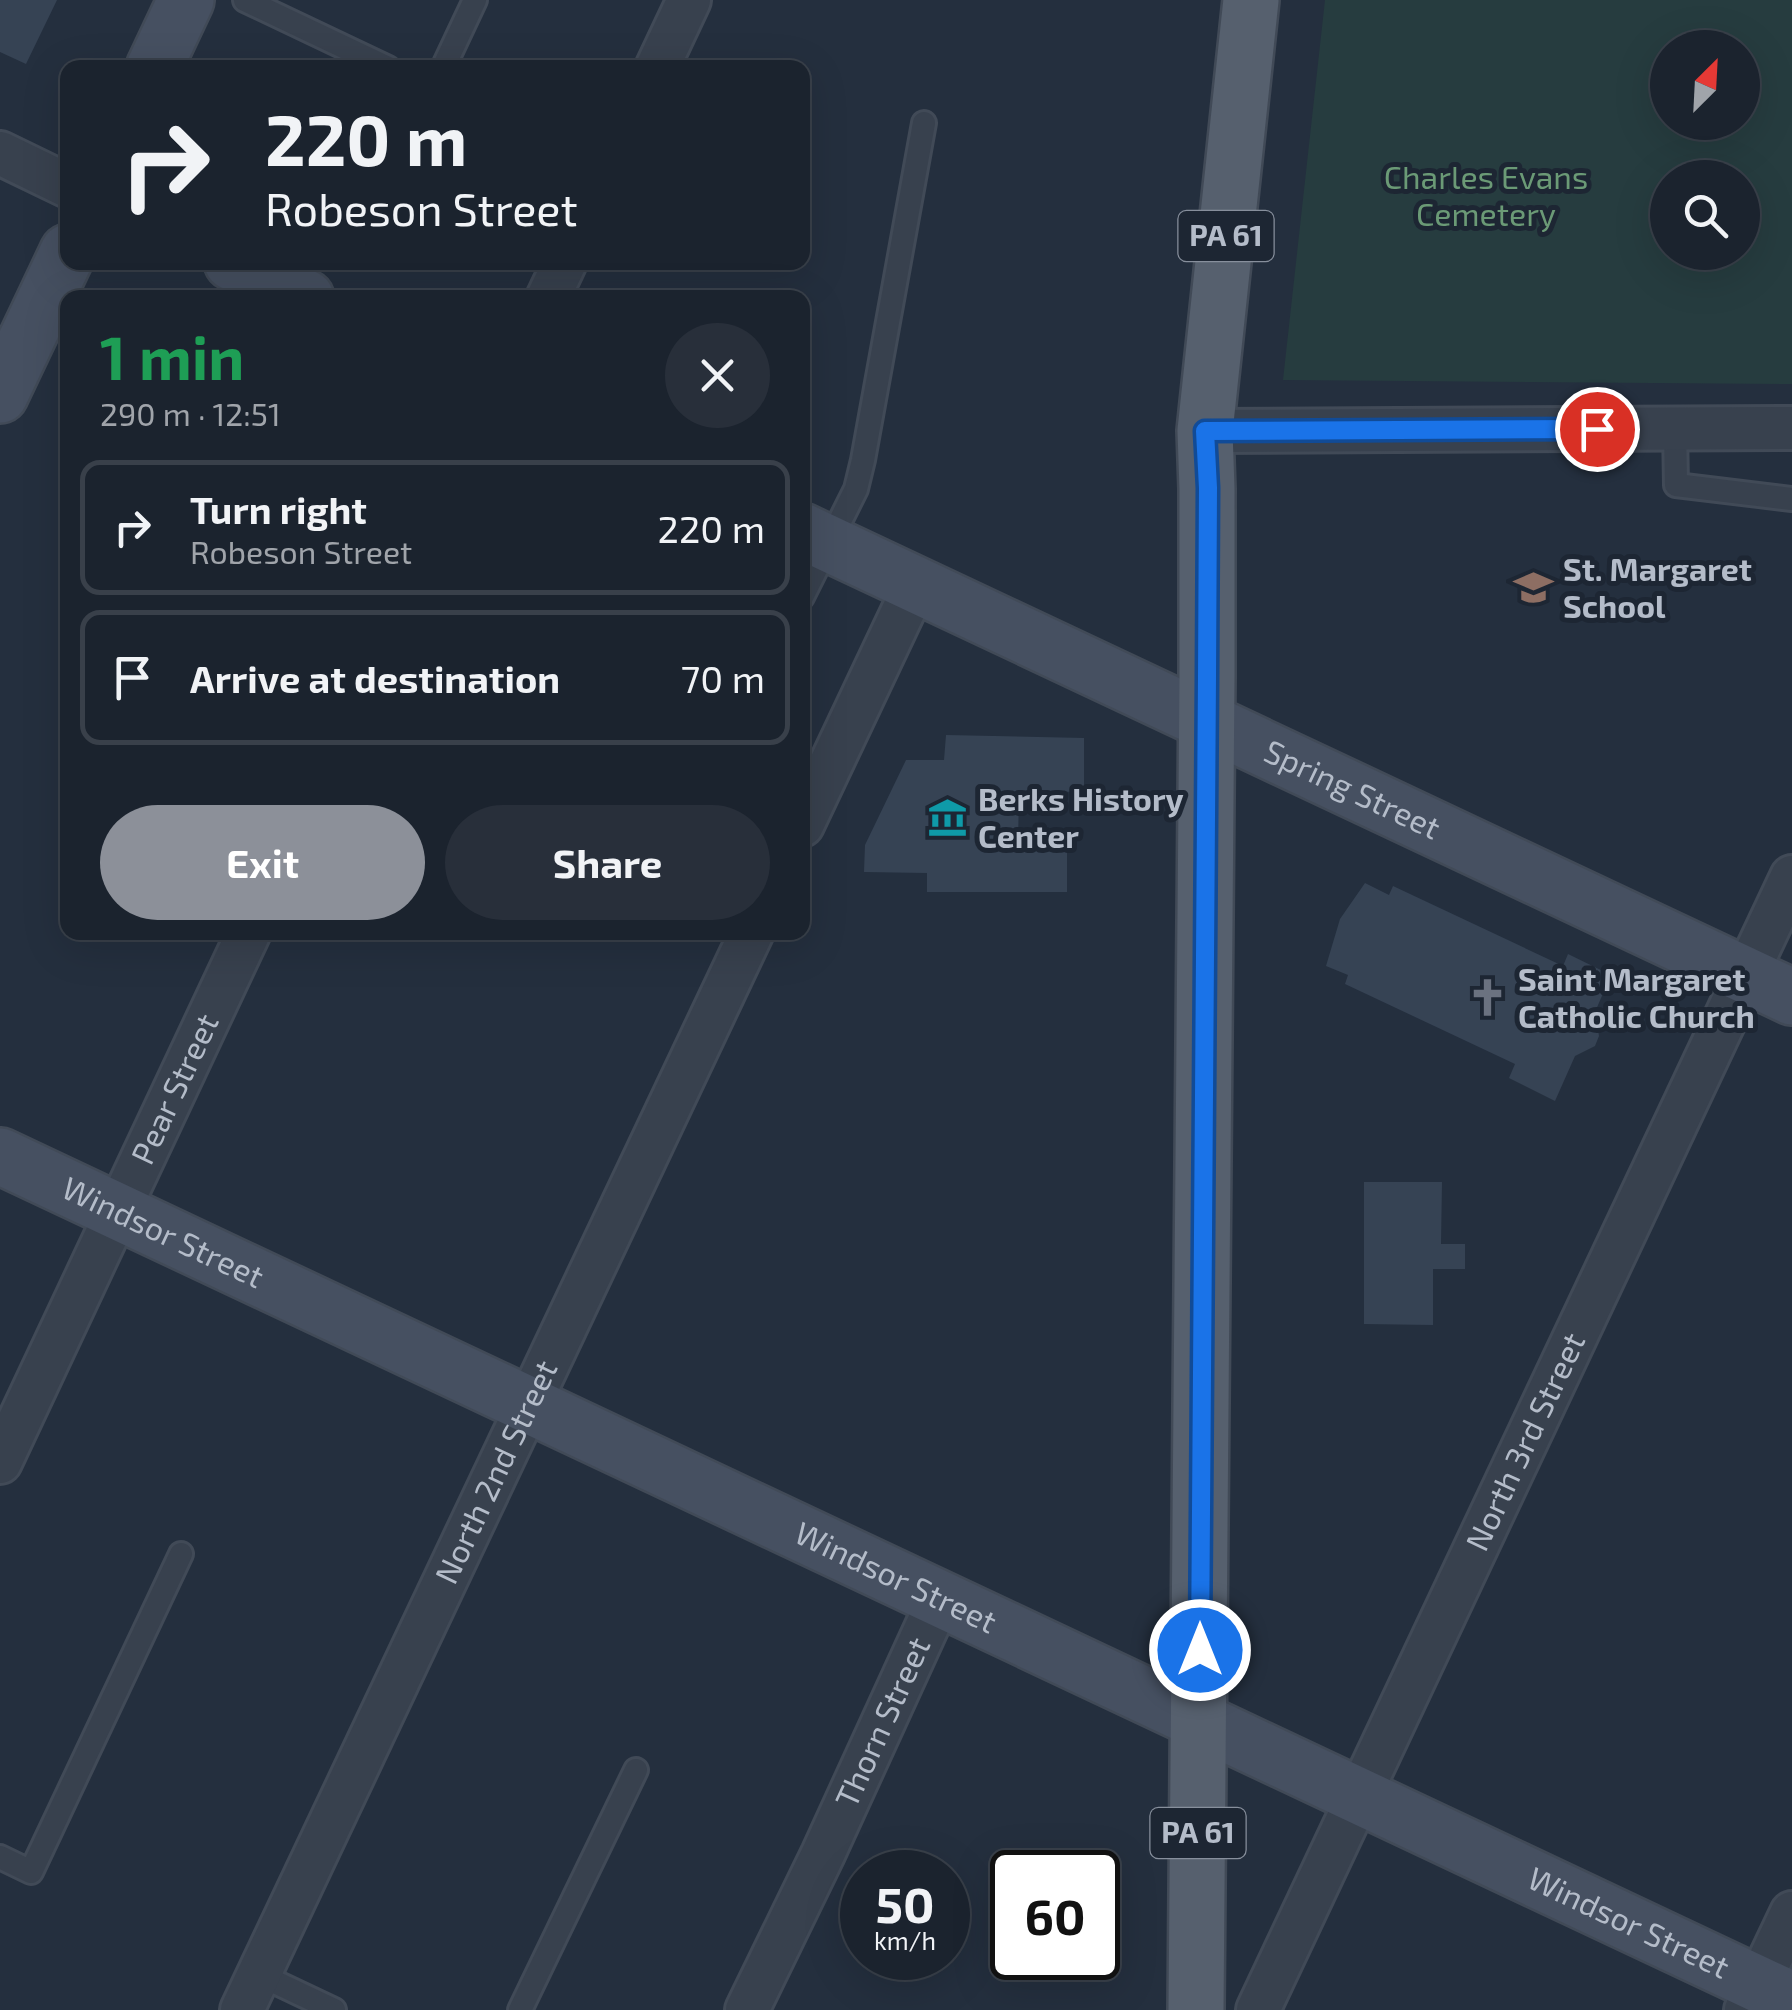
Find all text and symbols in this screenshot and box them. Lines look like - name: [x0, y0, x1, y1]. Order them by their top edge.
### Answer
- north arrow: [1650, 30, 1760, 140]
- map controls: [1650, 30, 1760, 270]
- text: 220 m: [265, 96, 467, 180]
- icon: right: [100, 100, 230, 230]
- park label: Charles Evans Cemetery: [1384, 157, 1588, 232]
- button: search: [1650, 160, 1760, 270]
- text: Robeson Street: [265, 181, 578, 235]
- road number: PA 61: [1178, 211, 1274, 261]
- text: 1 min: [100, 320, 244, 392]
- button: close: [665, 323, 770, 428]
- pin: [1555, 387, 1640, 472]
- text: 290 m · 12:51: [100, 394, 281, 432]
- icon: arrive: [1570, 402, 1625, 457]
- text: Turn right: [190, 486, 367, 532]
- icon: right: [105, 500, 160, 555]
- text: 220 m: [658, 505, 765, 551]
- text: Robeson Street: [190, 532, 412, 570]
- place label: St. Margaret School: [1563, 549, 1752, 624]
- school or university icon: St. Margaret School: [1512, 567, 1554, 609]
- icon: arrive: [105, 650, 160, 705]
- text: Arrive at destination: [190, 655, 560, 701]
- text: 70 m: [681, 655, 765, 701]
- street label: Spring Street: [1259, 731, 1447, 846]
- place label: Berks History Center: [978, 779, 1184, 854]
- museum icon: Berks History Center: [927, 797, 969, 839]
- button: Exit: [100, 805, 425, 920]
- button: Share: [445, 805, 770, 920]
- place label: Saint Margaret Catholic Church: [1518, 959, 1755, 1034]
- church icon: Saint Margaret Catholic Church: [1467, 977, 1509, 1019]
- street label: Pear Street: [122, 1007, 225, 1170]
- street label: Windsor Street: [57, 1167, 270, 1295]
- street label: North 3rd Street: [1456, 1326, 1591, 1556]
- street label: North 2nd Street: [426, 1354, 564, 1589]
- street label: Windsor Street: [790, 1512, 1003, 1640]
- position arrow: [1148, 1598, 1252, 1702]
- street label: Thorn Street: [826, 1631, 937, 1813]
- road number: PA 61: [1150, 1808, 1246, 1858]
- speed limit sign: 60: [990, 1850, 1120, 1980]
- street label: Windsor Street: [1523, 1858, 1736, 1985]
- text: 50: [875, 1873, 935, 1933]
- text: km/h: [874, 1925, 936, 1955]

